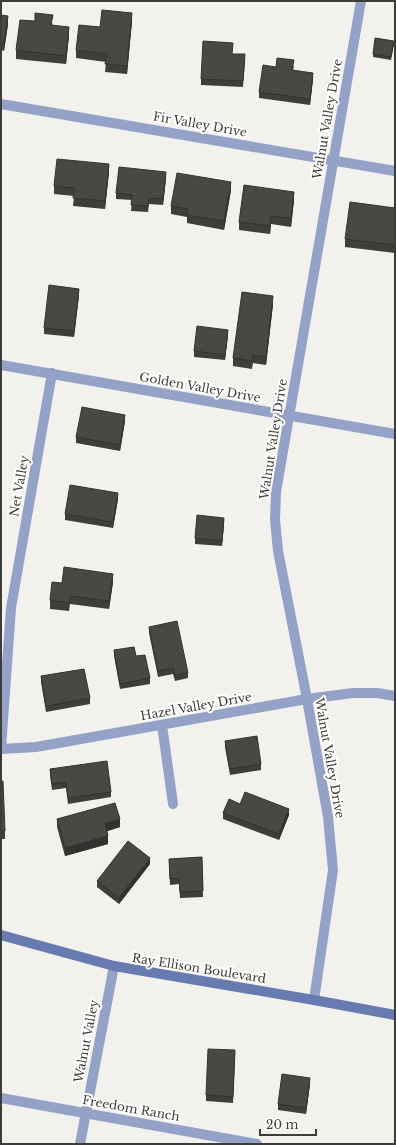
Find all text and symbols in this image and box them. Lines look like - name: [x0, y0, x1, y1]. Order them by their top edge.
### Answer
- street label: Walnut Valley Drive: [309, 58, 345, 181]
- street label: Fir Valley Drive: [152, 108, 248, 140]
- street label: Golden Valley Drive: [138, 369, 262, 405]
- street label: Walnut Valley Drive: [256, 378, 290, 501]
- street label: Net Valley: [6, 454, 32, 518]
- street label: Hazel Valley Drive: [139, 689, 253, 723]
- street label: Walnut Valley Drive: [312, 696, 348, 819]
- street label: Ray Ellison Boulevard: [131, 950, 267, 986]
- street label: Walnut Valley: [70, 998, 101, 1085]
- street label: Freedom Ranch: [81, 1092, 181, 1124]
- scale bar: [260, 1111, 316, 1137]
- text: 20 m: [266, 1117, 298, 1132]

